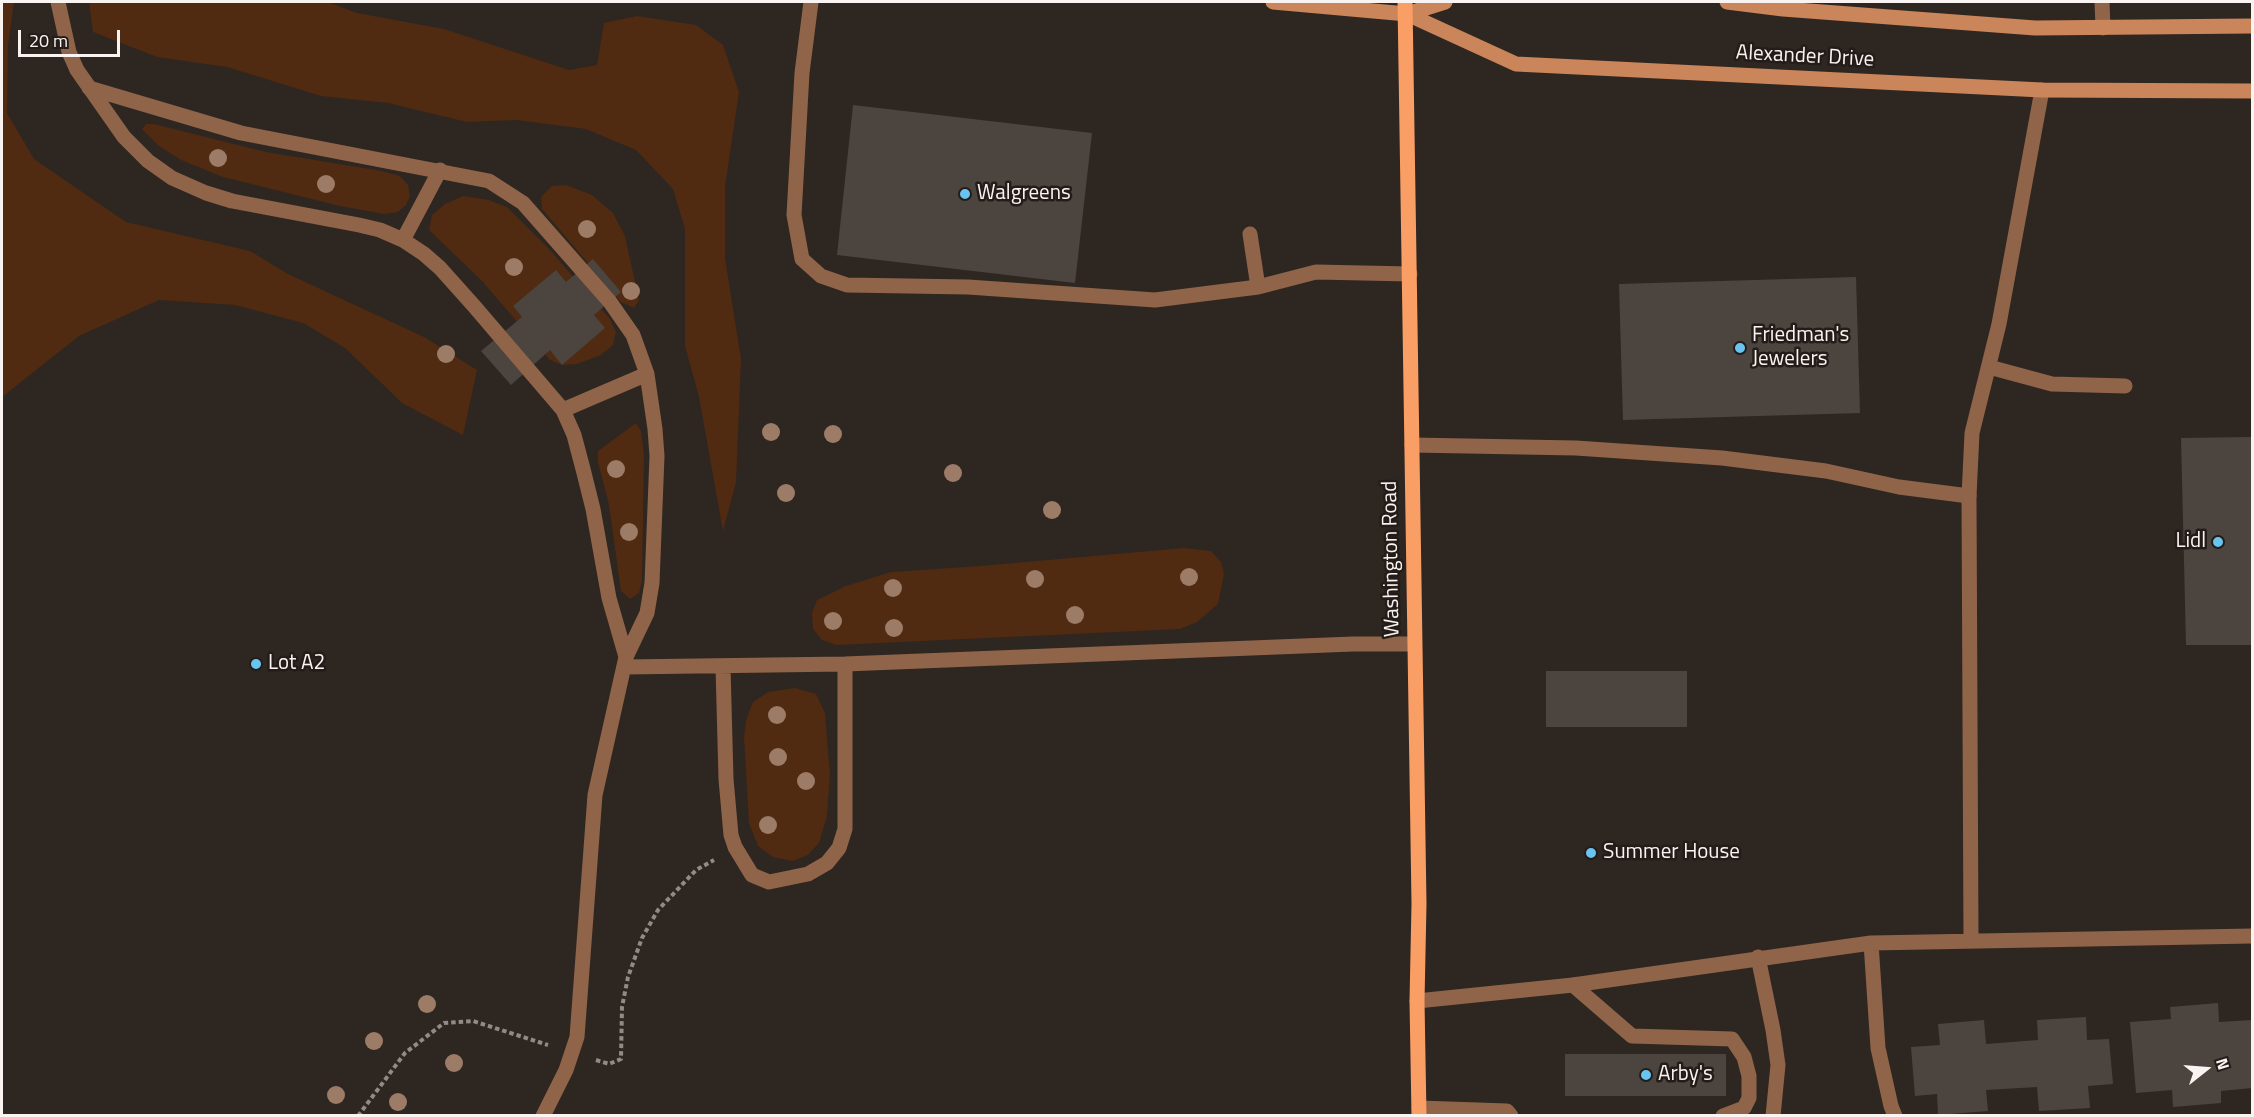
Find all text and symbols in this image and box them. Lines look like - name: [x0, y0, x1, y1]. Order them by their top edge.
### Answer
- scale bar: [21, 18, 123, 56]
- text: 20 m: [29, 27, 68, 54]
- street label: Alexander Drive: [1735, 41, 1875, 73]
- place label: Walgreens: [977, 181, 1071, 207]
- marker: Walgreens: [958, 187, 972, 201]
- place label: Friedman's Jewelers: [1752, 323, 1849, 373]
- marker: Friedman's Jewelers: [1733, 341, 1747, 355]
- street label: Washington Road: [1378, 481, 1406, 637]
- place label: Lidl: [2175, 529, 2206, 555]
- marker: Lidl: [2211, 535, 2225, 549]
- place label: Lot A2: [268, 651, 325, 677]
- marker: Lot A2: [249, 657, 263, 671]
- place label: Summer House: [1603, 840, 1740, 866]
- marker: Summer House: [1584, 846, 1598, 860]
- north arrow: [2176, 1039, 2236, 1099]
- text: N: [2210, 1055, 2236, 1073]
- place label: Arby's: [1658, 1062, 1713, 1088]
- marker: Arby's: [1639, 1068, 1653, 1082]

